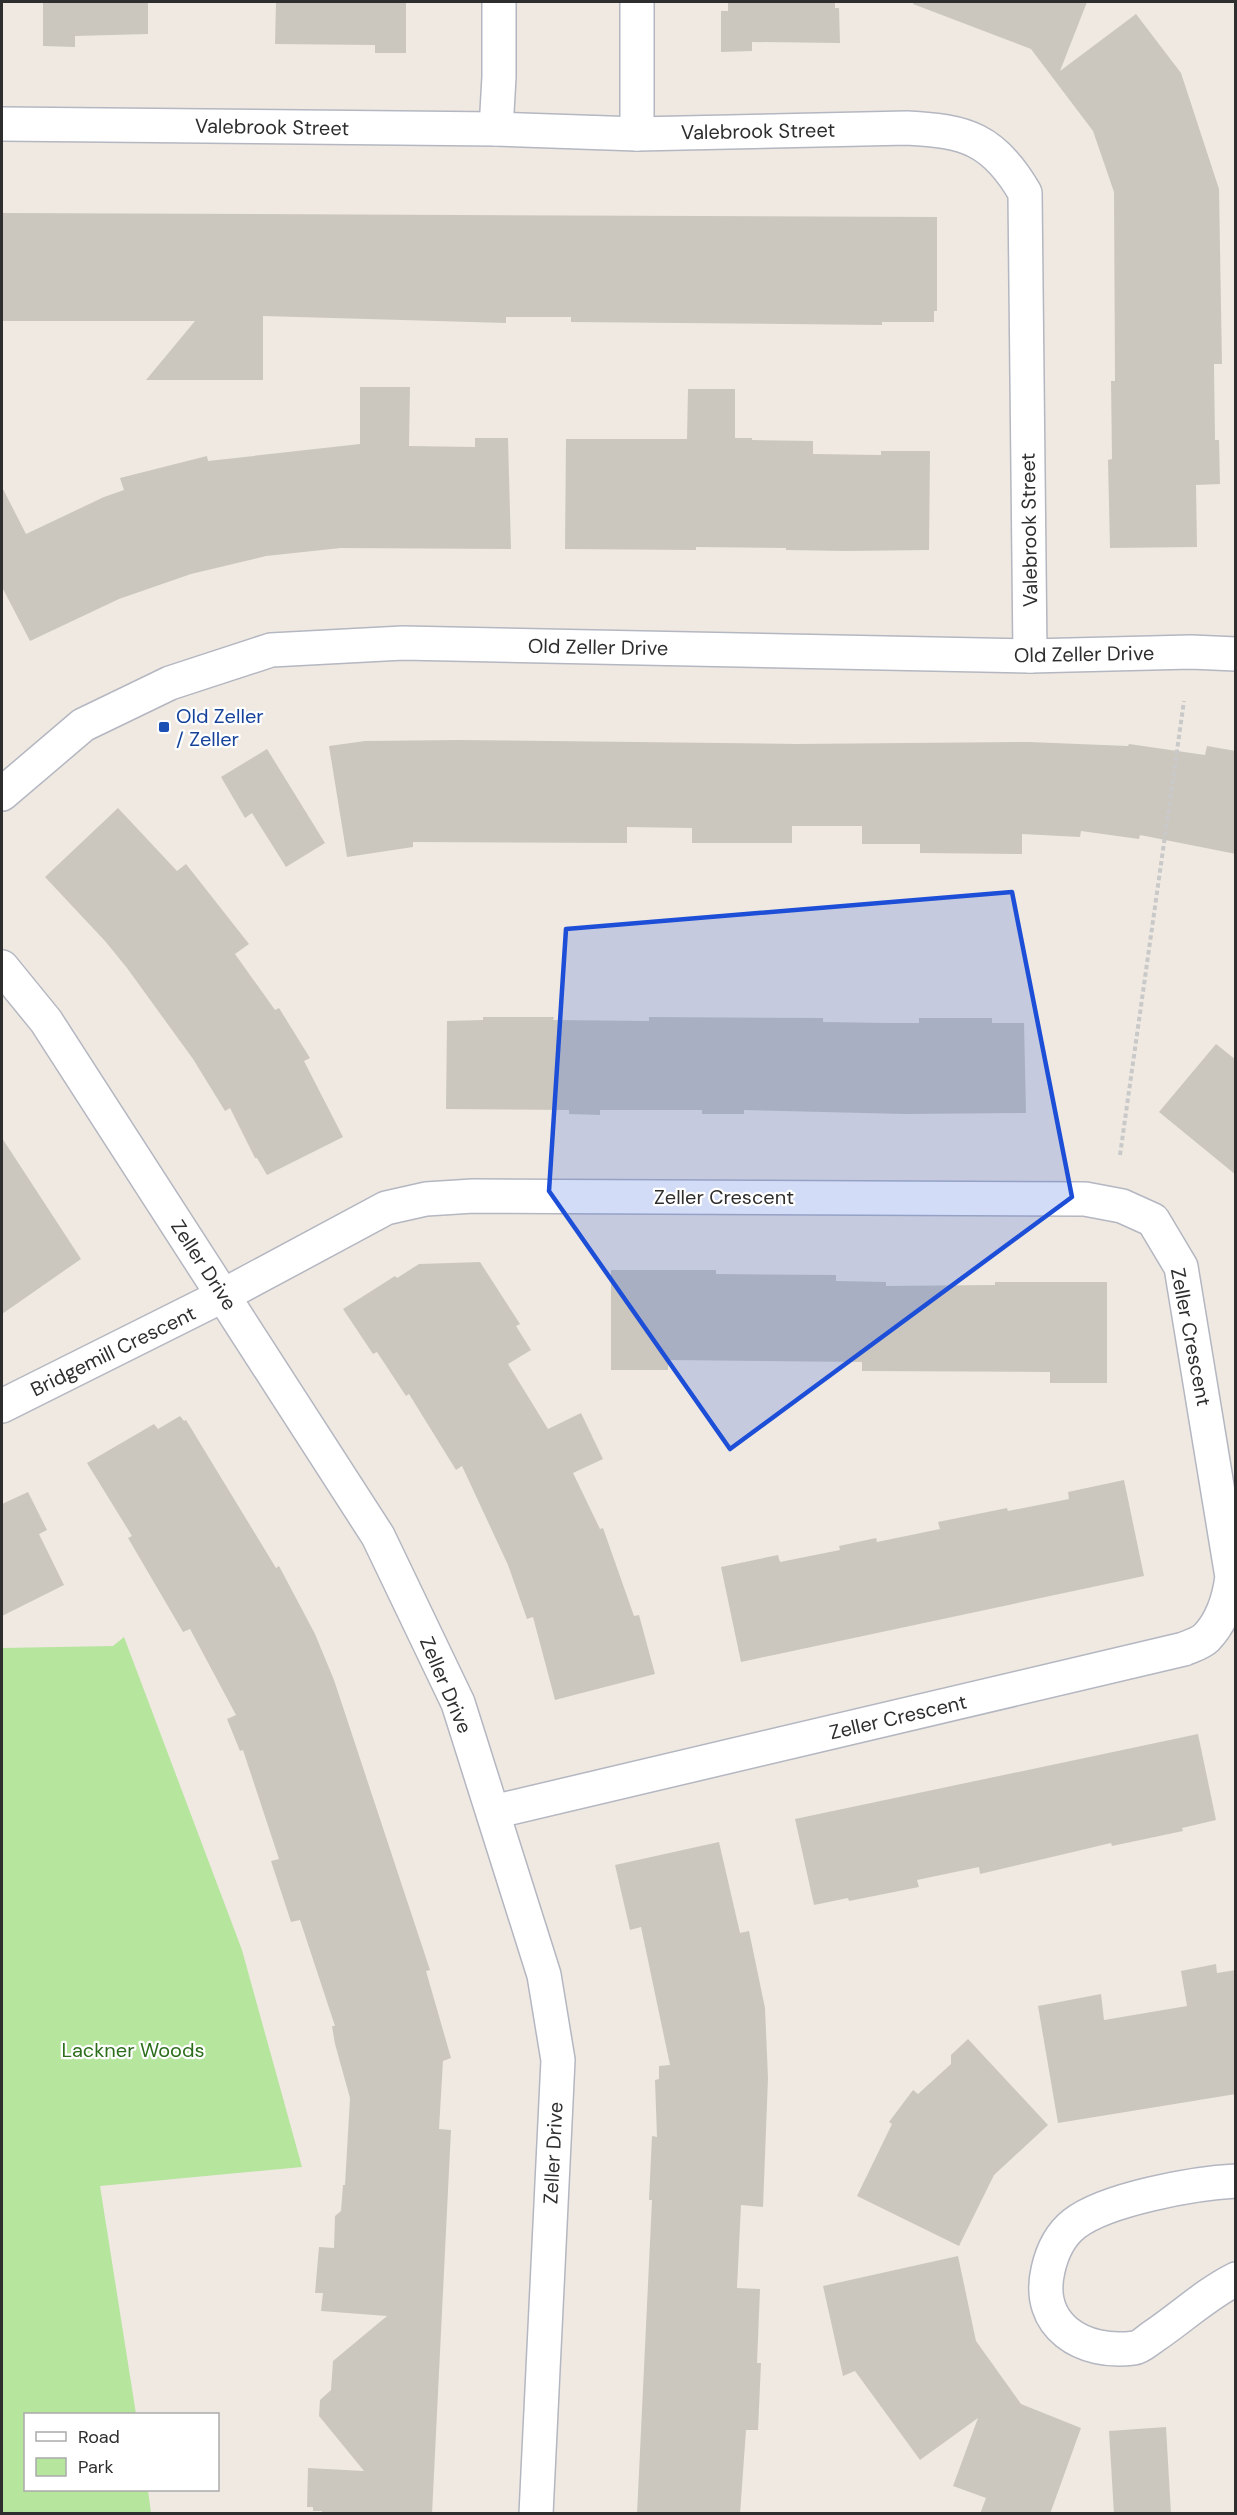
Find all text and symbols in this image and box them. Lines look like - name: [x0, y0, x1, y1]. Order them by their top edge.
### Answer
- street label: Valebrook Street: [195, 113, 350, 141]
- street label: Valebrook Street: [681, 117, 836, 145]
- street label: Valebrook Street: [1015, 452, 1043, 607]
- street label: Old Zeller Drive: [528, 633, 668, 661]
- street label: Old Zeller Drive: [1014, 640, 1154, 668]
- place label: Old Zeller / Zeller: [176, 703, 264, 752]
- marker: Old Zeller / Zeller: [157, 720, 171, 734]
- street label: Zeller Crescent: [654, 1184, 794, 1210]
- street label: Zeller Drive: [165, 1215, 243, 1315]
- street label: Zeller Crescent: [1165, 1266, 1217, 1408]
- street label: Bridgemill Crescent: [26, 1300, 200, 1402]
- street label: Zeller Drive: [414, 1633, 478, 1737]
- street label: Zeller Crescent: [827, 1689, 969, 1745]
- park label: Lackner Woods: [61, 2037, 205, 2063]
- street label: Zeller Drive: [537, 2101, 569, 2205]
- legend: [24, 2413, 219, 2491]
- text: Road: [78, 2425, 120, 2449]
- text: Park: [78, 2455, 114, 2479]

